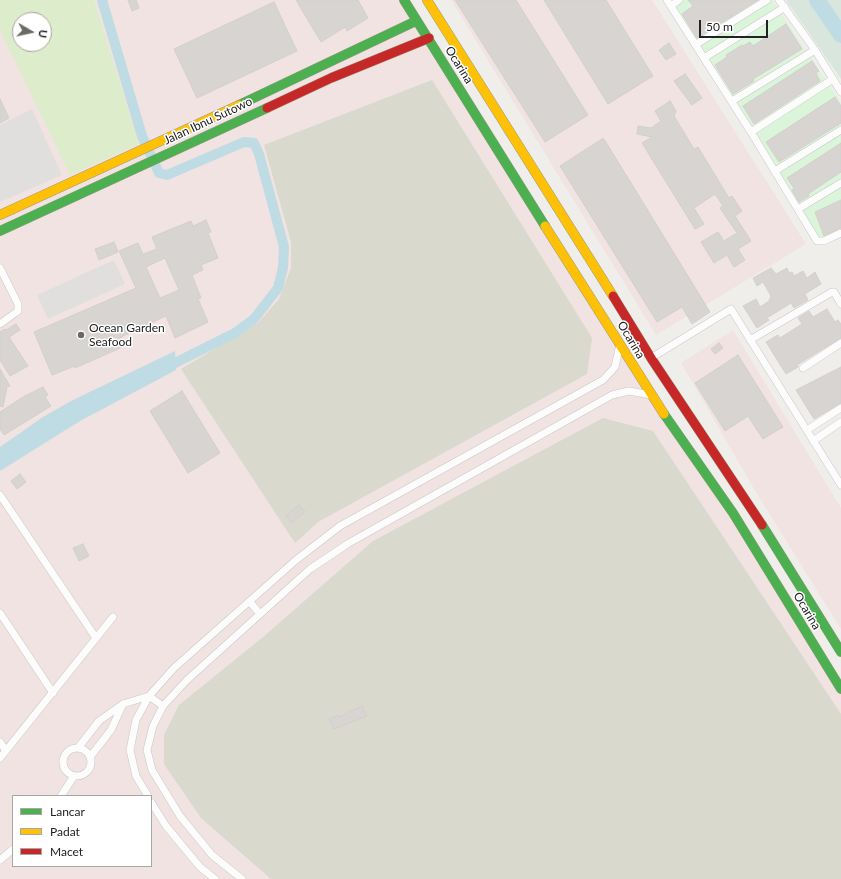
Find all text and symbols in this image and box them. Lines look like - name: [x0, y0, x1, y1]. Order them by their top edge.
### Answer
- north arrow: [12, 12, 52, 52]
- scale bar: [701, 12, 770, 38]
- text: 50 m: [706, 19, 733, 34]
- text: U: [36, 29, 50, 39]
- street label: Ocarina: [442, 44, 476, 86]
- street label: Jalan Ibnu Sutowo: [161, 94, 255, 148]
- street label: Ocarina: [614, 319, 648, 361]
- place label: Ocean Garden Seafood: [89, 321, 165, 349]
- marker: Ocean Garden Seafood: [76, 330, 86, 340]
- street label: Ocarina: [790, 590, 824, 632]
- legend: [12, 795, 152, 867]
- text: Lancar: [50, 804, 85, 819]
- text: Padat: [50, 824, 80, 839]
- text: Macet: [50, 844, 83, 859]

